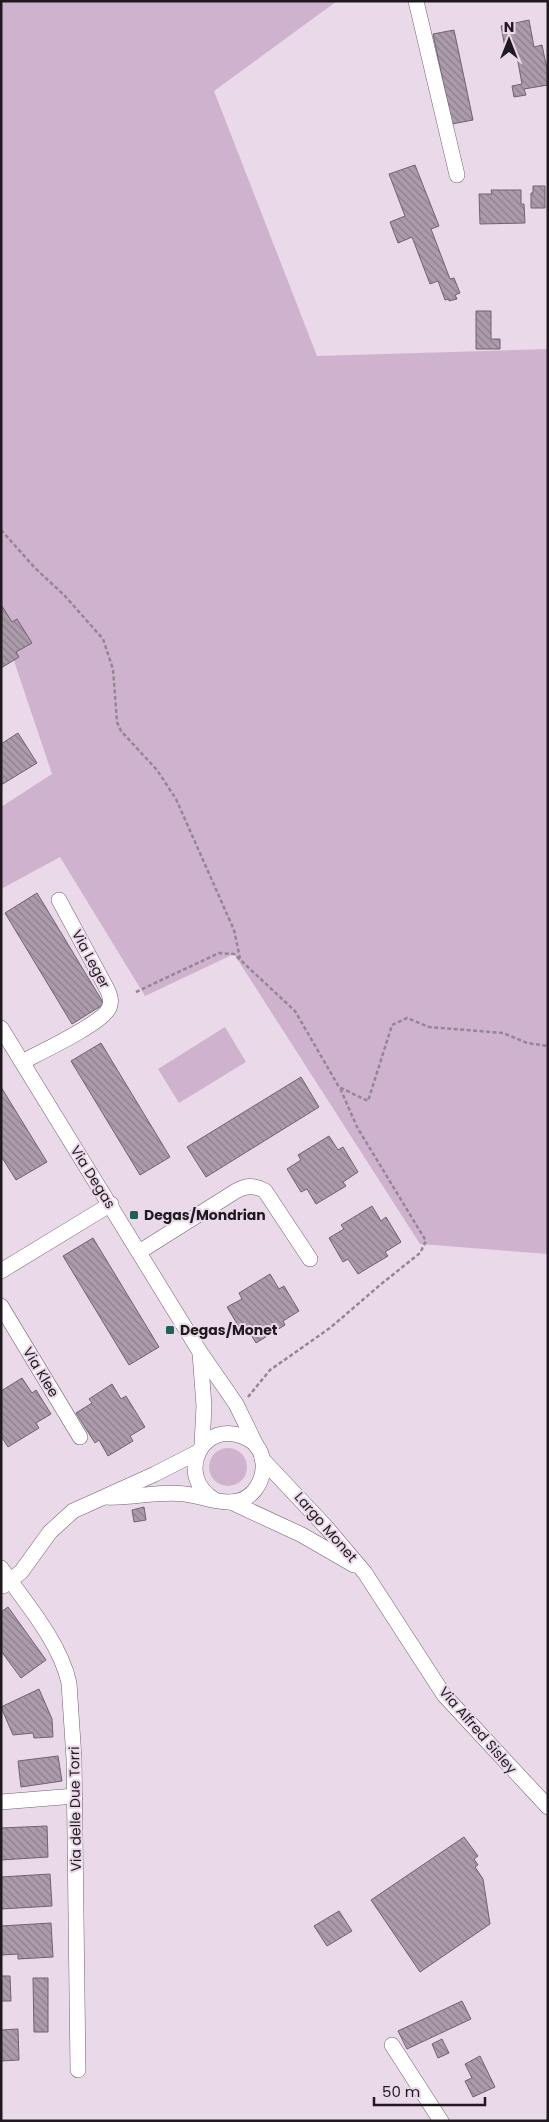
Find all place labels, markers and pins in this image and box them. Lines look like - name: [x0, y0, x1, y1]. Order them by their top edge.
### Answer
- place label: Degas/Mondrian: [144, 1205, 266, 1225]
- marker: Degas/Mondrian: [128, 1209, 140, 1221]
- place label: Degas/Monet: [180, 1320, 278, 1340]
- marker: Degas/Monet: [164, 1324, 176, 1336]

